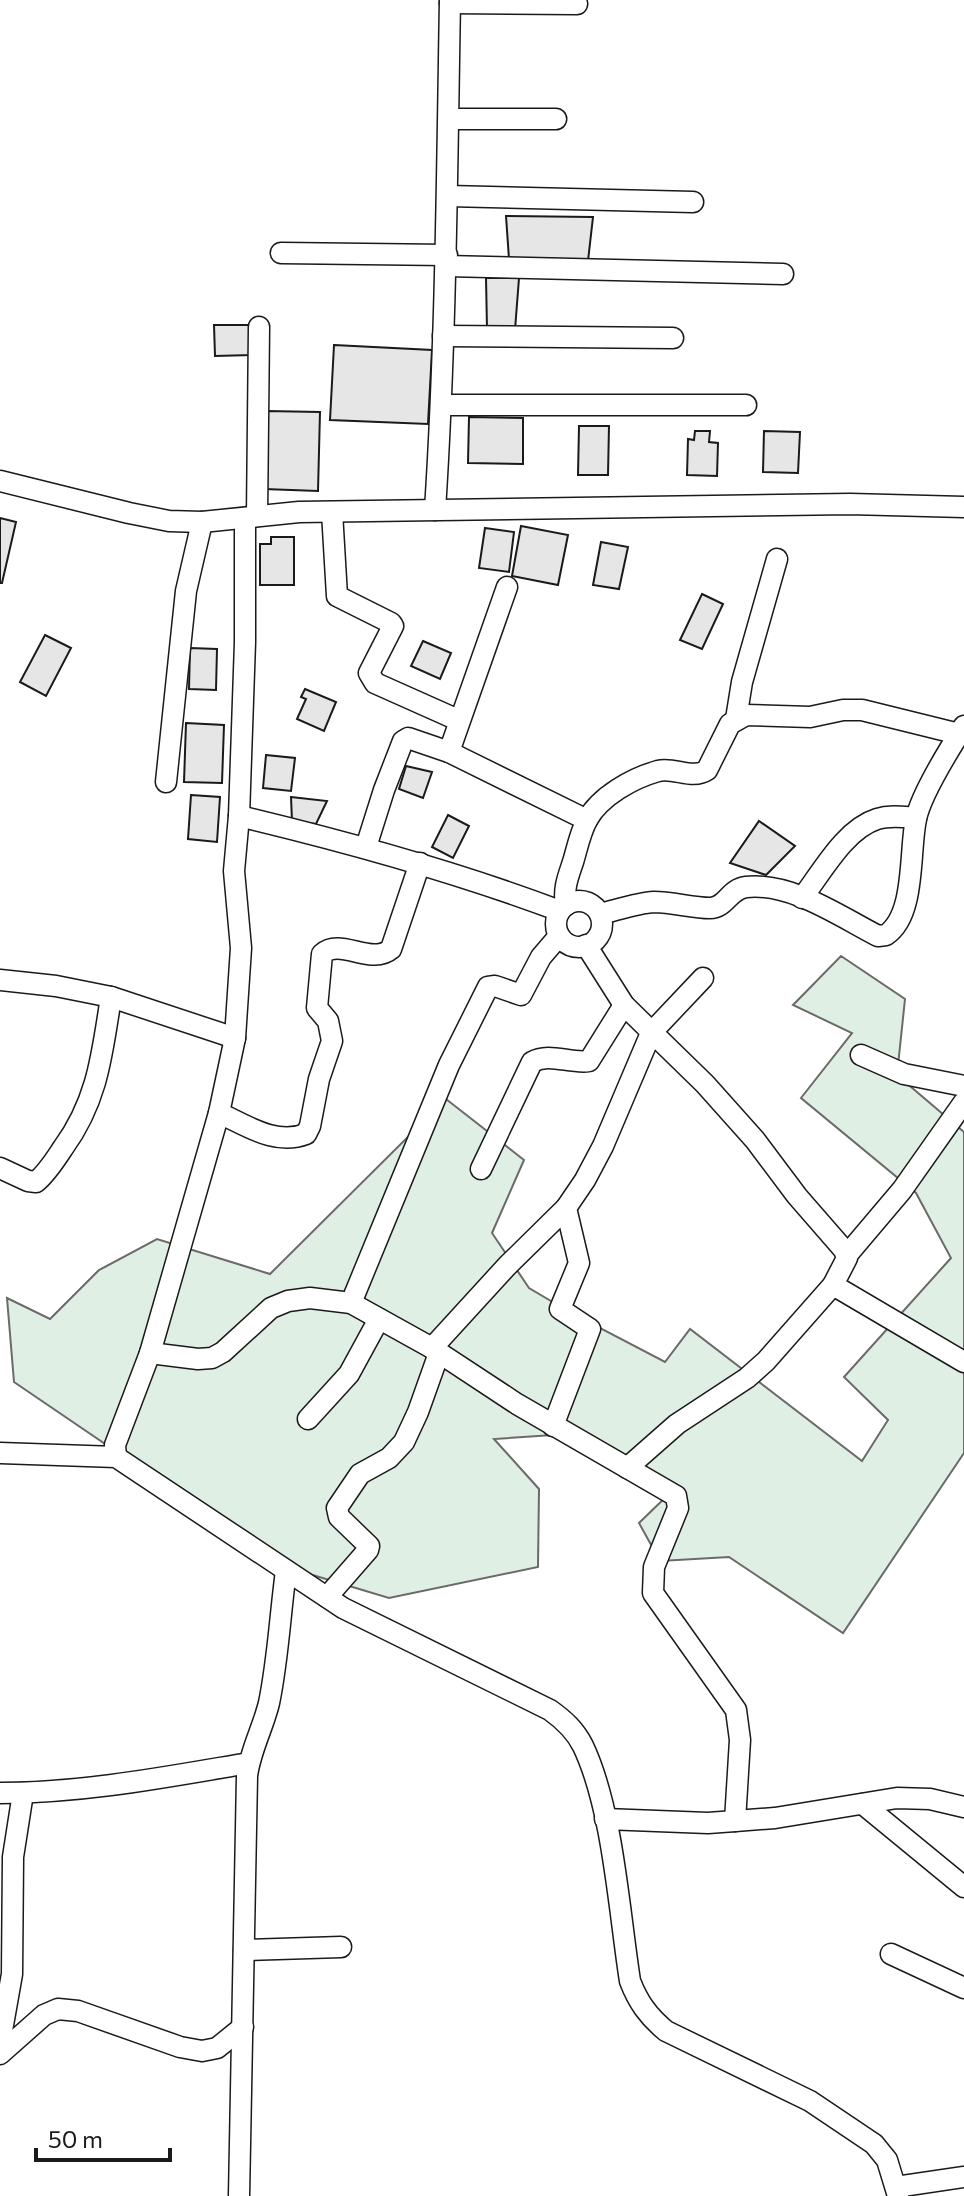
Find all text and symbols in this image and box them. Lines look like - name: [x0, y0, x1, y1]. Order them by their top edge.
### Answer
- scale bar: [36, 2112, 170, 2162]
- text: 50 m: [48, 2124, 103, 2153]

